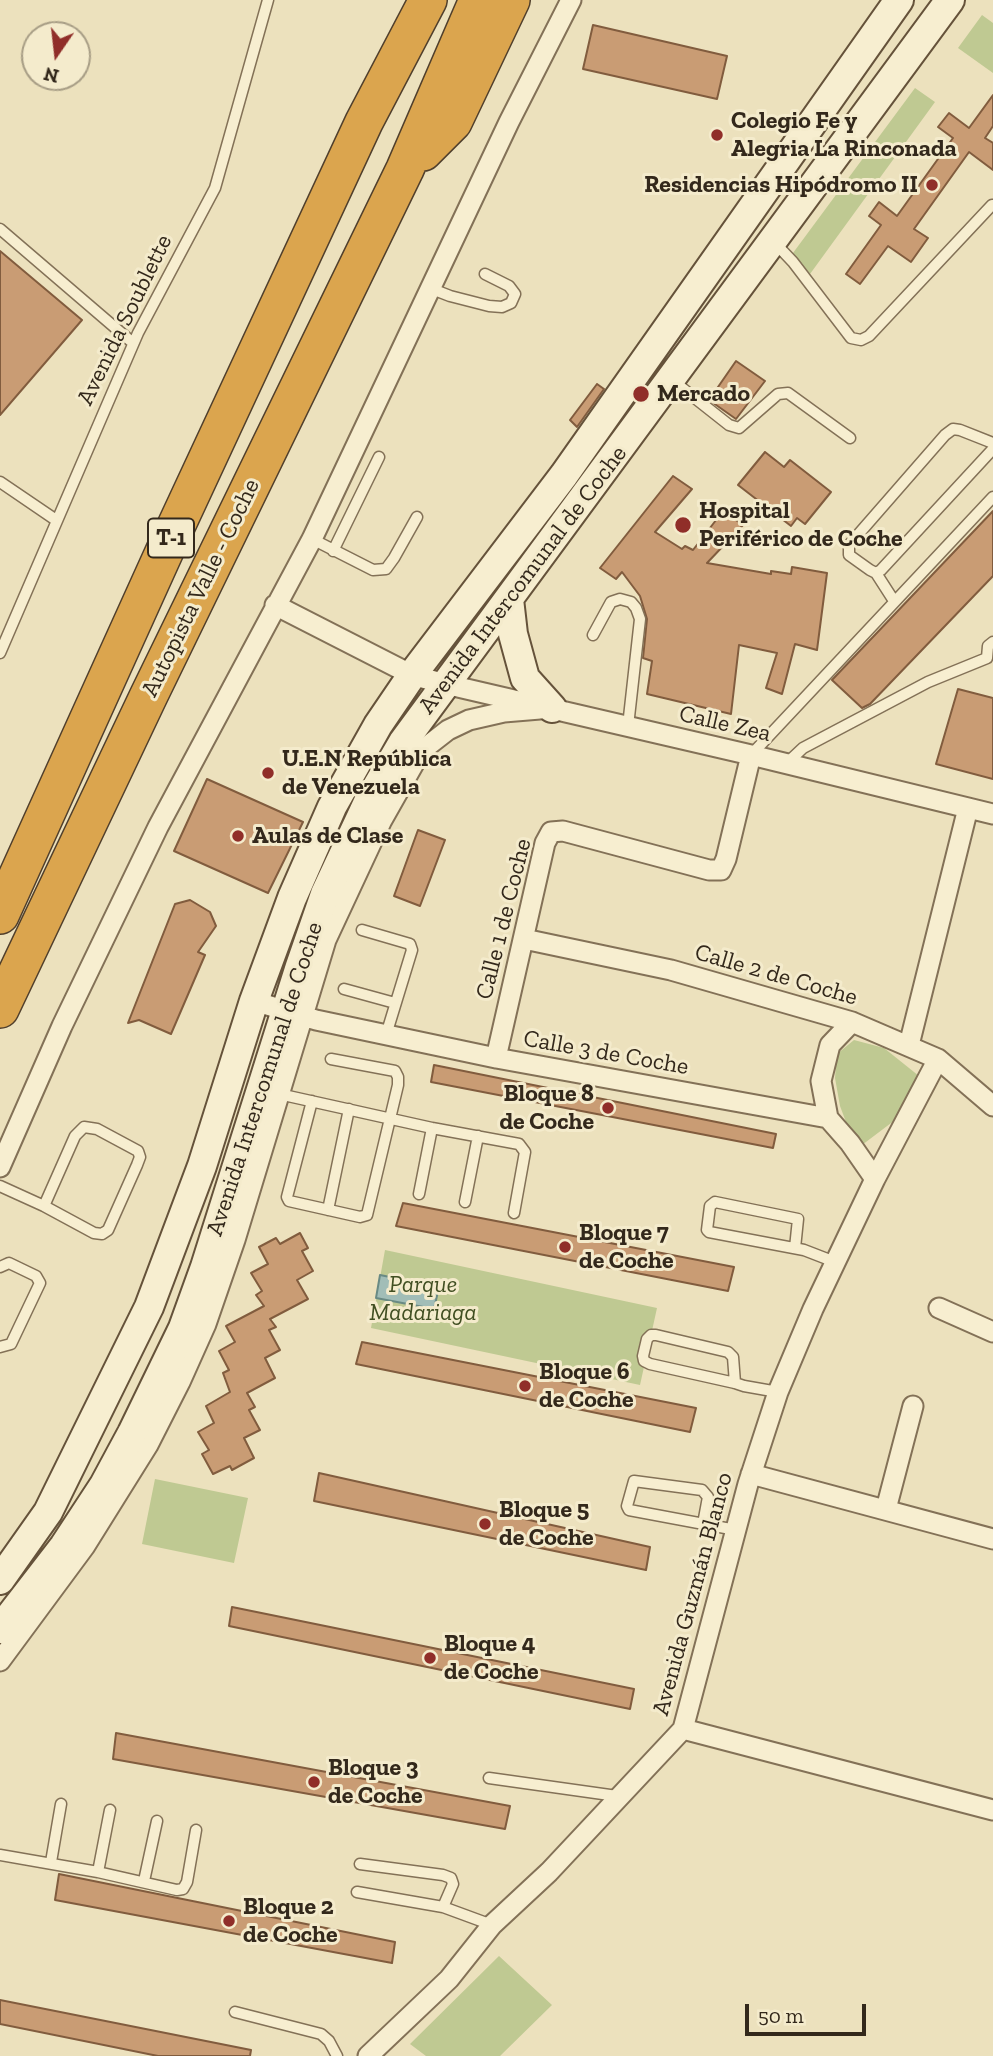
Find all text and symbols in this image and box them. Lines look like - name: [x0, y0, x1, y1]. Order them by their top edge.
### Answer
- north arrow: [21, 21, 91, 91]
- text: N: [41, 62, 61, 88]
- place label: Colegio Fe y Alegria La Rinconada: [731, 107, 957, 163]
- marker: Colegio Fe y Alegria La Rinconada: [709, 127, 725, 143]
- place label: Residencias Hipódromo II: [644, 171, 918, 199]
- marker: Residencias Hipódromo II: [924, 177, 940, 193]
- street label: Avenida Soublette: [71, 230, 179, 410]
- place label: Mercado: [657, 380, 750, 408]
- marker: Mercado: [631, 384, 651, 404]
- street label: Avenida Intercomunal de Coche: [413, 440, 633, 720]
- street label: Autopista Valle - Coche: [136, 474, 266, 702]
- place label: Hospital Periférico de Coche: [699, 497, 903, 553]
- marker: Hospital Periférico de Coche: [673, 515, 693, 535]
- road number: T-1: [148, 518, 194, 558]
- street label: Calle Zea: [676, 699, 774, 749]
- place label: U.E.N República de Venezuela: [282, 745, 452, 801]
- marker: U.E.N República de Venezuela: [260, 765, 276, 781]
- place label: Aulas de Clase: [252, 822, 403, 850]
- marker: Aulas de Clase: [230, 828, 246, 844]
- street label: Calle 1 de Coche: [470, 836, 538, 1002]
- street label: Avenida Intercomunal de Coche: [201, 918, 329, 1240]
- street label: Calle 2 de Coche: [691, 938, 861, 1012]
- street label: Calle 3 de Coche: [521, 1024, 691, 1082]
- place label: Bloque 8 de Coche: [499, 1080, 594, 1136]
- marker: Bloque 8 de Coche: [600, 1100, 616, 1116]
- place label: Bloque 7 de Coche: [579, 1219, 674, 1275]
- marker: Bloque 7 de Coche: [557, 1239, 573, 1255]
- park label: Parque Madariaga: [369, 1271, 477, 1327]
- place label: Bloque 6 de Coche: [539, 1358, 634, 1414]
- marker: Bloque 6 de Coche: [517, 1378, 533, 1394]
- street label: Avenida Guzmán Blanco: [647, 1469, 739, 1719]
- place label: Bloque 5 de Coche: [499, 1496, 594, 1552]
- marker: Bloque 5 de Coche: [477, 1516, 493, 1532]
- place label: Bloque 4 de Coche: [444, 1630, 539, 1686]
- marker: Bloque 4 de Coche: [422, 1650, 438, 1666]
- place label: Bloque 3 de Coche: [328, 1754, 423, 1810]
- marker: Bloque 3 de Coche: [306, 1774, 322, 1790]
- place label: Bloque 2 de Coche: [243, 1893, 338, 1949]
- marker: Bloque 2 de Coche: [221, 1913, 237, 1929]
- scale bar: [748, 1990, 869, 2034]
- text: 50 m: [758, 2003, 804, 2028]

